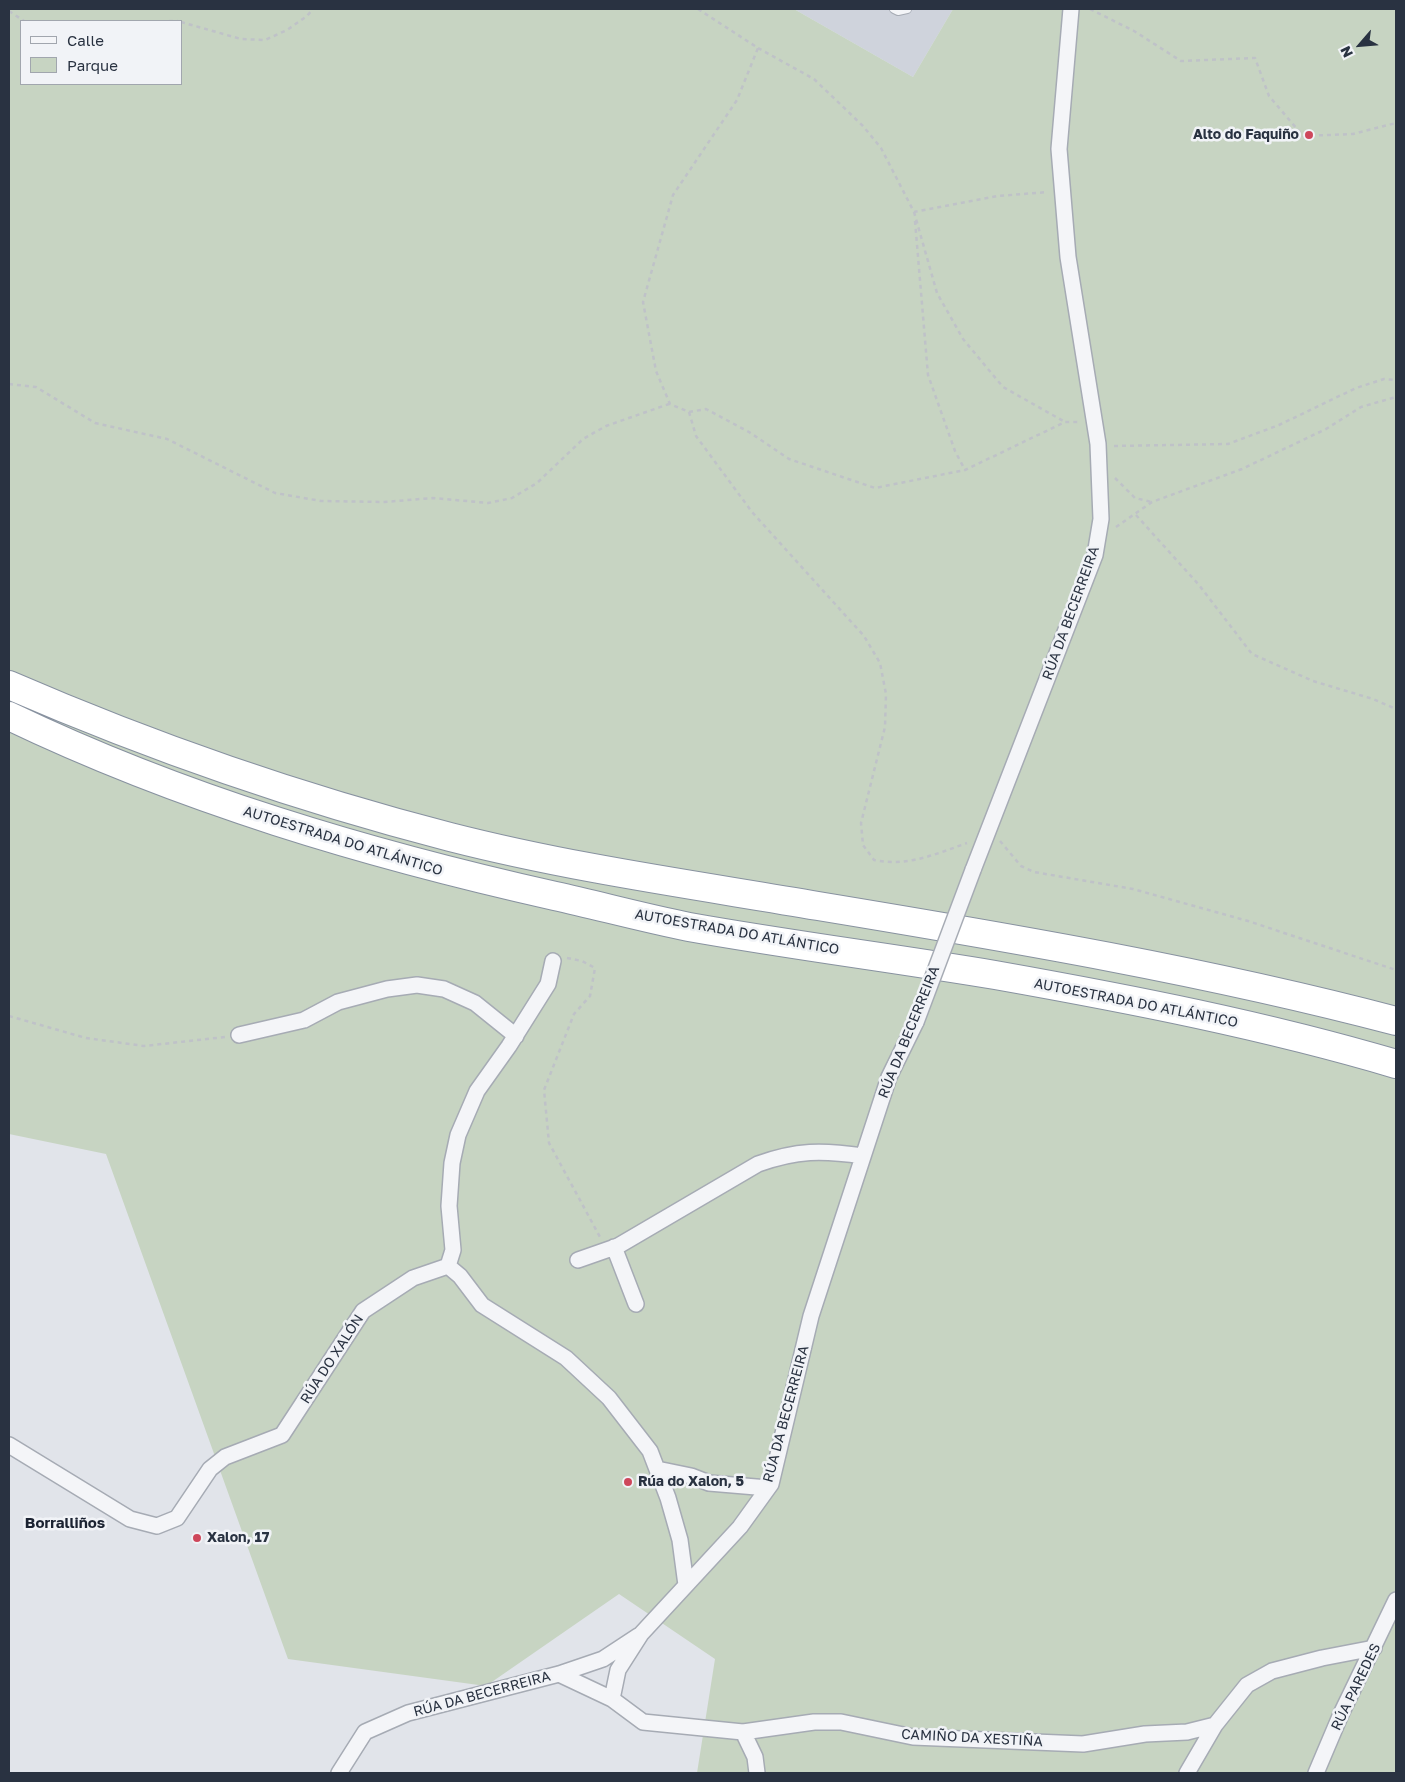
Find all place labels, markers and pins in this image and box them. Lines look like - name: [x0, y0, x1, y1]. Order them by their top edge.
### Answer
- place label: Alto do Faquiño: [1193, 127, 1299, 143]
- marker: Alto do Faquiño: [1303, 129, 1315, 141]
- place label: Rúa do Xalon, 5: [638, 1474, 744, 1490]
- marker: Rúa do Xalon, 5: [622, 1476, 634, 1488]
- place label: Xalon, 17: [207, 1530, 269, 1546]
- marker: Xalon, 17: [191, 1532, 203, 1544]

